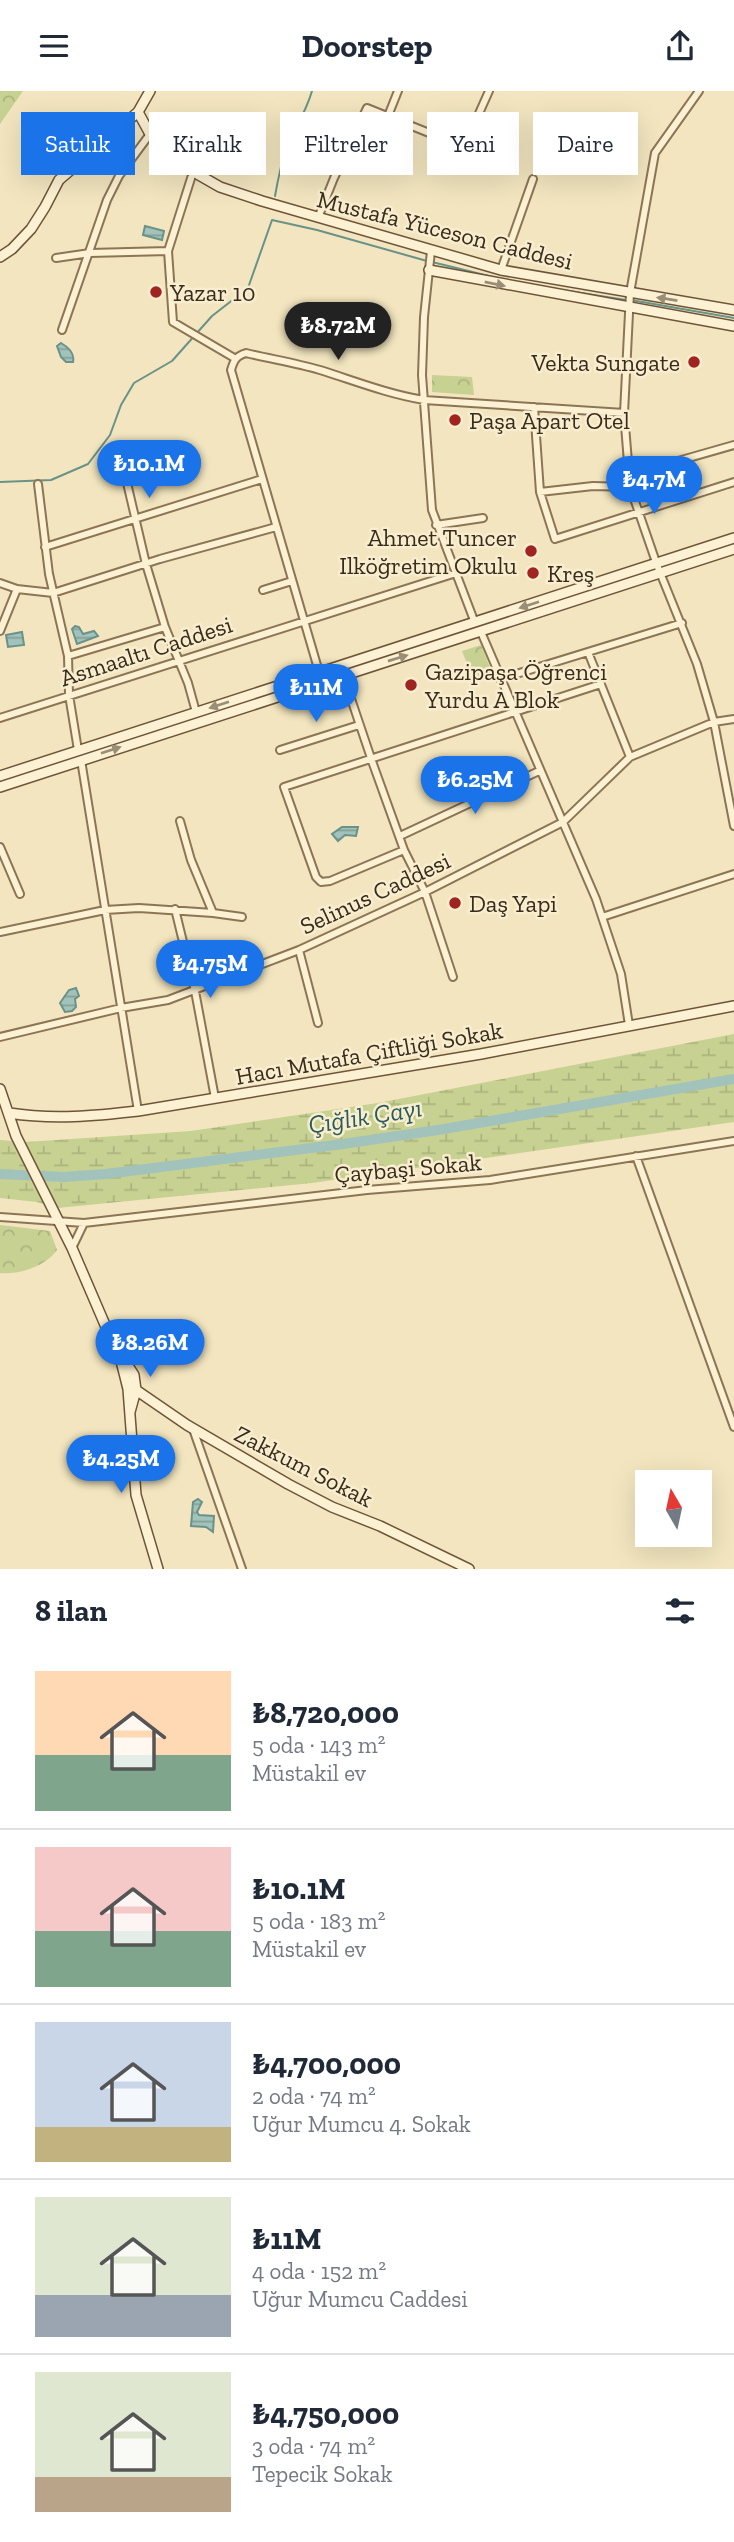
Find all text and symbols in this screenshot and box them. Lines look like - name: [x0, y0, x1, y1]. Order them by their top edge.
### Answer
- icon: menu: [35, 27, 73, 65]
- text: Doorstep: [301, 27, 433, 65]
- icon: share: [661, 27, 699, 65]
- chip: Satılık: [21, 112, 135, 175]
- chip: Kiralık: [149, 112, 266, 175]
- chip: Filtreler: [280, 112, 413, 175]
- chip: Yeni: [427, 112, 519, 175]
- chip: Daire: [533, 112, 638, 175]
- street label: Mustafa Yüceson Caddesi: [314, 184, 576, 276]
- place label: Yazar 10: [169, 278, 256, 307]
- one-way arrow: [484, 278, 506, 289]
- marker: Yazar 10: [148, 284, 164, 300]
- one-way arrow: [656, 293, 678, 304]
- pin: ₺8.72M: [281, 303, 395, 362]
- text: ₺8.72M: [300, 311, 376, 339]
- place label: Vekta Sungate: [530, 348, 680, 377]
- marker: Vekta Sungate: [686, 354, 702, 370]
- place label: Paşa Apart Otel: [469, 406, 630, 435]
- marker: Paşa Apart Otel: [447, 412, 463, 428]
- pin: ₺10.1M: [92, 441, 206, 500]
- text: ₺10.1M: [113, 449, 185, 477]
- pin: ₺4.7M: [605, 457, 703, 516]
- text: ₺4.7M: [622, 465, 686, 493]
- place label: Ahmet Tuncer Ilköğretim Okulu: [339, 523, 518, 580]
- marker: Ahmet Tuncer Ilköğretim Okulu: [523, 543, 539, 559]
- place label: Kreş: [547, 559, 594, 588]
- marker: Kreş: [525, 565, 541, 581]
- one-way arrow: [519, 600, 540, 611]
- street label: Asmaaltı Caddesi: [56, 609, 236, 693]
- one-way arrow: [387, 652, 408, 663]
- place label: Gazipaşa Öğrenci Yurdu A Blok: [424, 657, 607, 714]
- pin: ₺11M: [275, 665, 357, 724]
- text: ₺11M: [289, 673, 343, 701]
- marker: Gazipaşa Öğrenci Yurdu A Blok: [403, 677, 419, 693]
- one-way arrow: [209, 700, 230, 710]
- one-way arrow: [101, 745, 122, 755]
- pin: ₺6.25M: [418, 757, 532, 816]
- text: ₺6.25M: [437, 765, 513, 793]
- street label: Selinus Caddesi: [295, 845, 455, 940]
- place label: Daş Yapi: [469, 889, 557, 918]
- marker: Daş Yapi: [447, 895, 463, 911]
- pin: ₺4.75M: [153, 941, 267, 1000]
- text: ₺4.75M: [172, 949, 248, 977]
- street label: Hacı Mutafa Çiftliği Sokak: [233, 1015, 505, 1091]
- water label: Çığlık Çayı: [306, 1091, 424, 1141]
- street label: Çaybaşi Sokak: [333, 1147, 483, 1189]
- pin: ₺8.26M: [93, 1319, 207, 1379]
- text: ₺8.26M: [112, 1328, 188, 1356]
- street label: Zakkum Sokak: [230, 1419, 379, 1514]
- pin: ₺4.25M: [64, 1435, 178, 1495]
- text: ₺4.25M: [82, 1444, 160, 1472]
- north arrow: [635, 1470, 712, 1547]
- map controls: [635, 1470, 712, 1547]
- icon: filters: [661, 1592, 699, 1630]
- text: 8 ilan: [35, 1593, 107, 1629]
- text: ₺8,720,000: [252, 1695, 399, 1731]
- icon: home: [91, 1699, 175, 1783]
- text: 5 oda · 143 m²: [252, 1731, 386, 1759]
- text: Müstakil ev: [252, 1759, 366, 1787]
- text: ₺10.1M: [252, 1871, 346, 1907]
- icon: home: [91, 1875, 175, 1959]
- text: 5 oda · 183 m²: [252, 1907, 386, 1935]
- text: Müstakil ev: [252, 1935, 366, 1963]
- text: ₺4,700,000: [252, 2046, 401, 2082]
- icon: home: [91, 2050, 175, 2134]
- text: 2 oda · 74 m²: [252, 2082, 376, 2110]
- text: Uğur Mumcu 4. Sokak: [252, 2110, 471, 2138]
- text: ₺11M: [252, 2221, 321, 2257]
- icon: home: [91, 2225, 175, 2309]
- text: 4 oda · 152 m²: [252, 2257, 386, 2285]
- text: Uğur Mumcu Caddesi: [252, 2285, 468, 2313]
- text: ₺4,750,000: [252, 2396, 399, 2432]
- icon: home: [91, 2400, 175, 2484]
- text: 3 oda · 74 m²: [252, 2432, 375, 2460]
- text: Tepecik Sokak: [252, 2460, 392, 2488]

